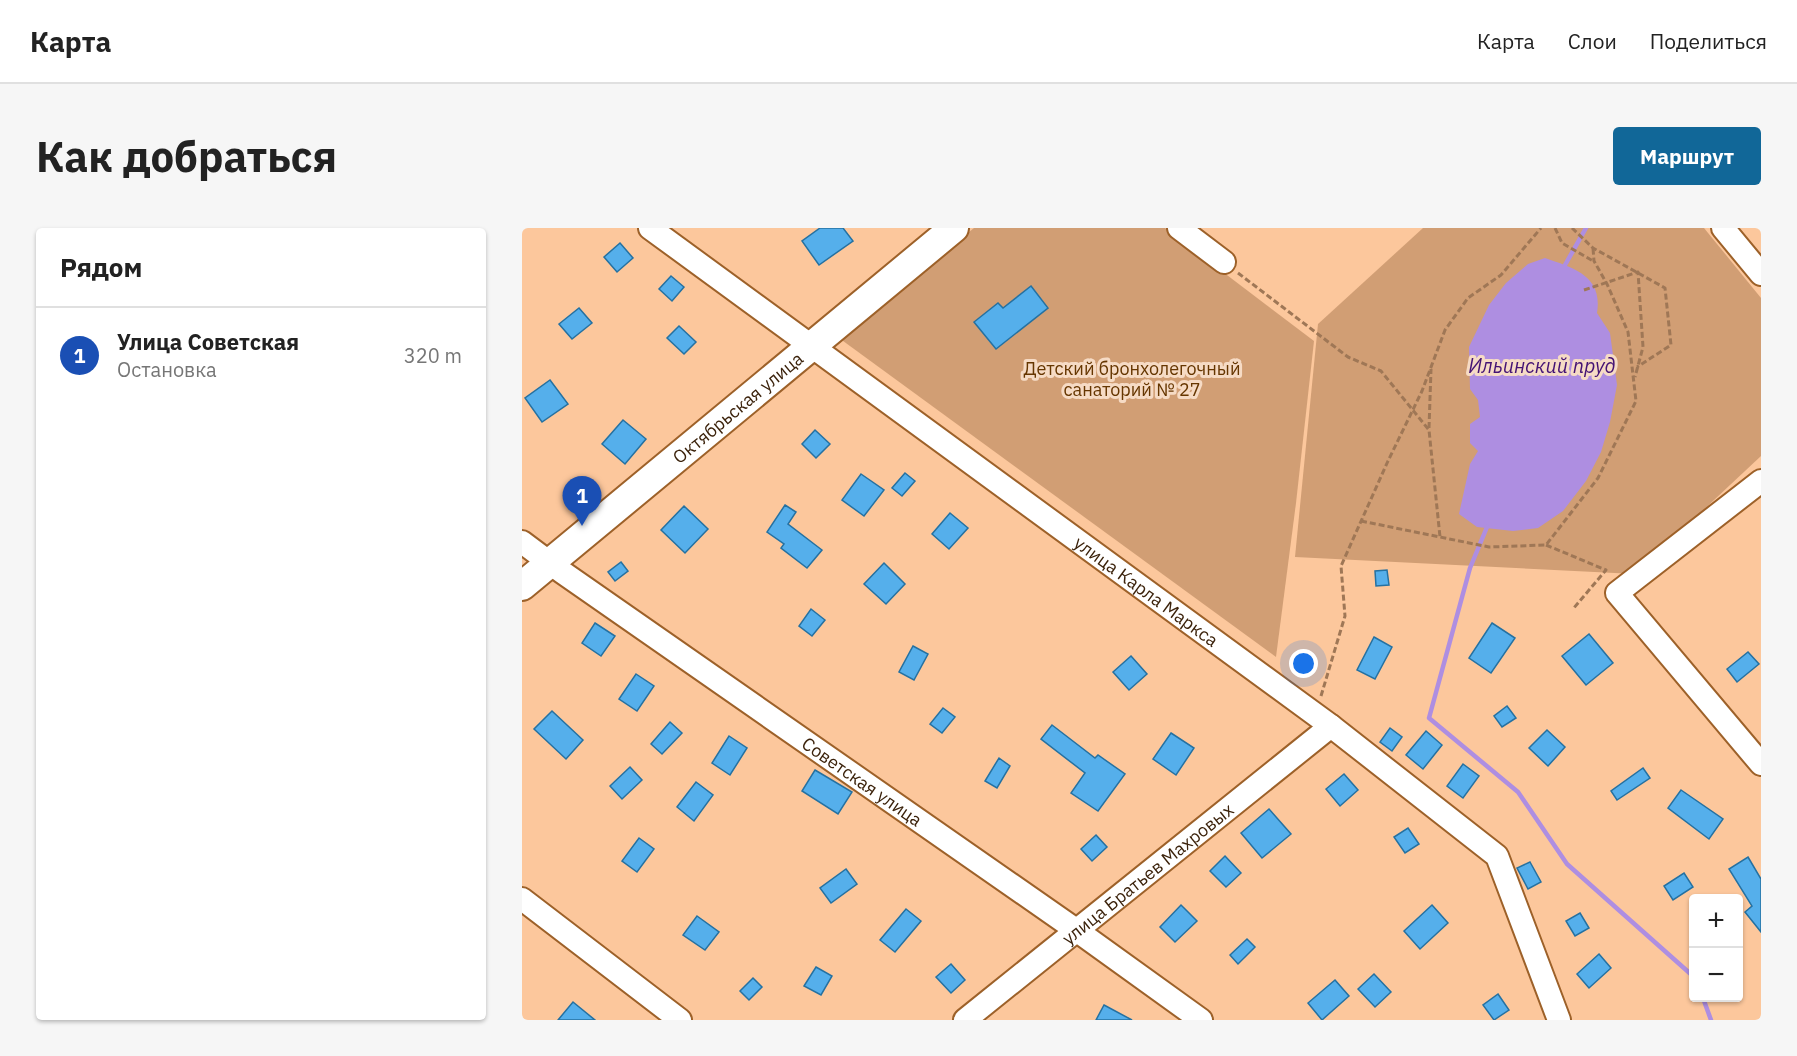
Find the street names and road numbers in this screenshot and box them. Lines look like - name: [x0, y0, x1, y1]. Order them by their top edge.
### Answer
- street label: Октябрьская улица: [668, 346, 808, 468]
- street label: улица Карла Маркса: [1070, 531, 1223, 652]
- street label: Советская улица: [798, 731, 927, 831]
- street label: улица Братьев Махровых: [1057, 798, 1238, 949]

